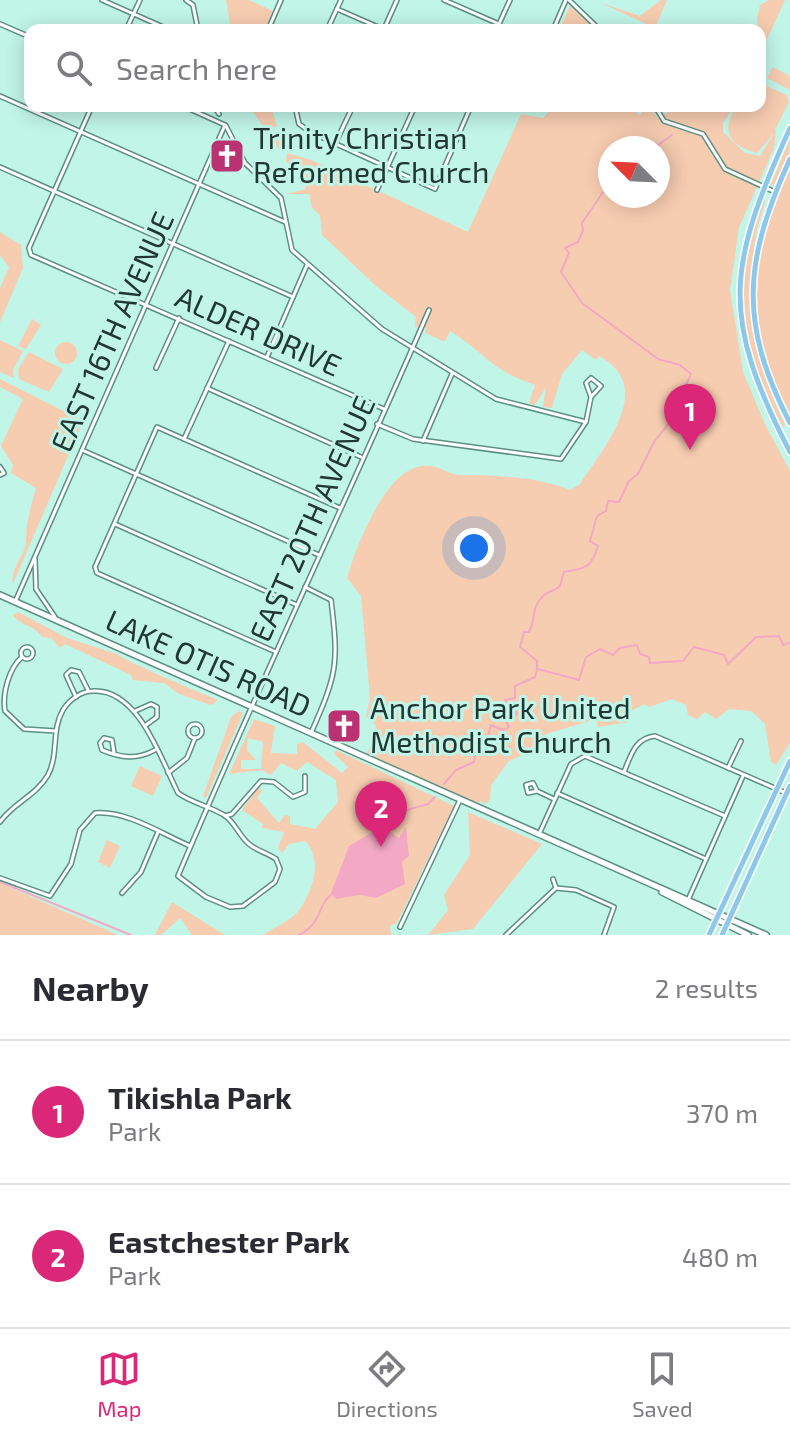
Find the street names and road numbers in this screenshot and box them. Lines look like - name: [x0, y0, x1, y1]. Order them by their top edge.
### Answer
- street label: EAST 16TH AVENUE: [42, 206, 180, 457]
- street label: ALDER DRIVE: [170, 278, 347, 383]
- street label: EAST 20TH AVENUE: [241, 390, 381, 646]
- street label: LAKE OTIS ROAD: [101, 601, 317, 723]

